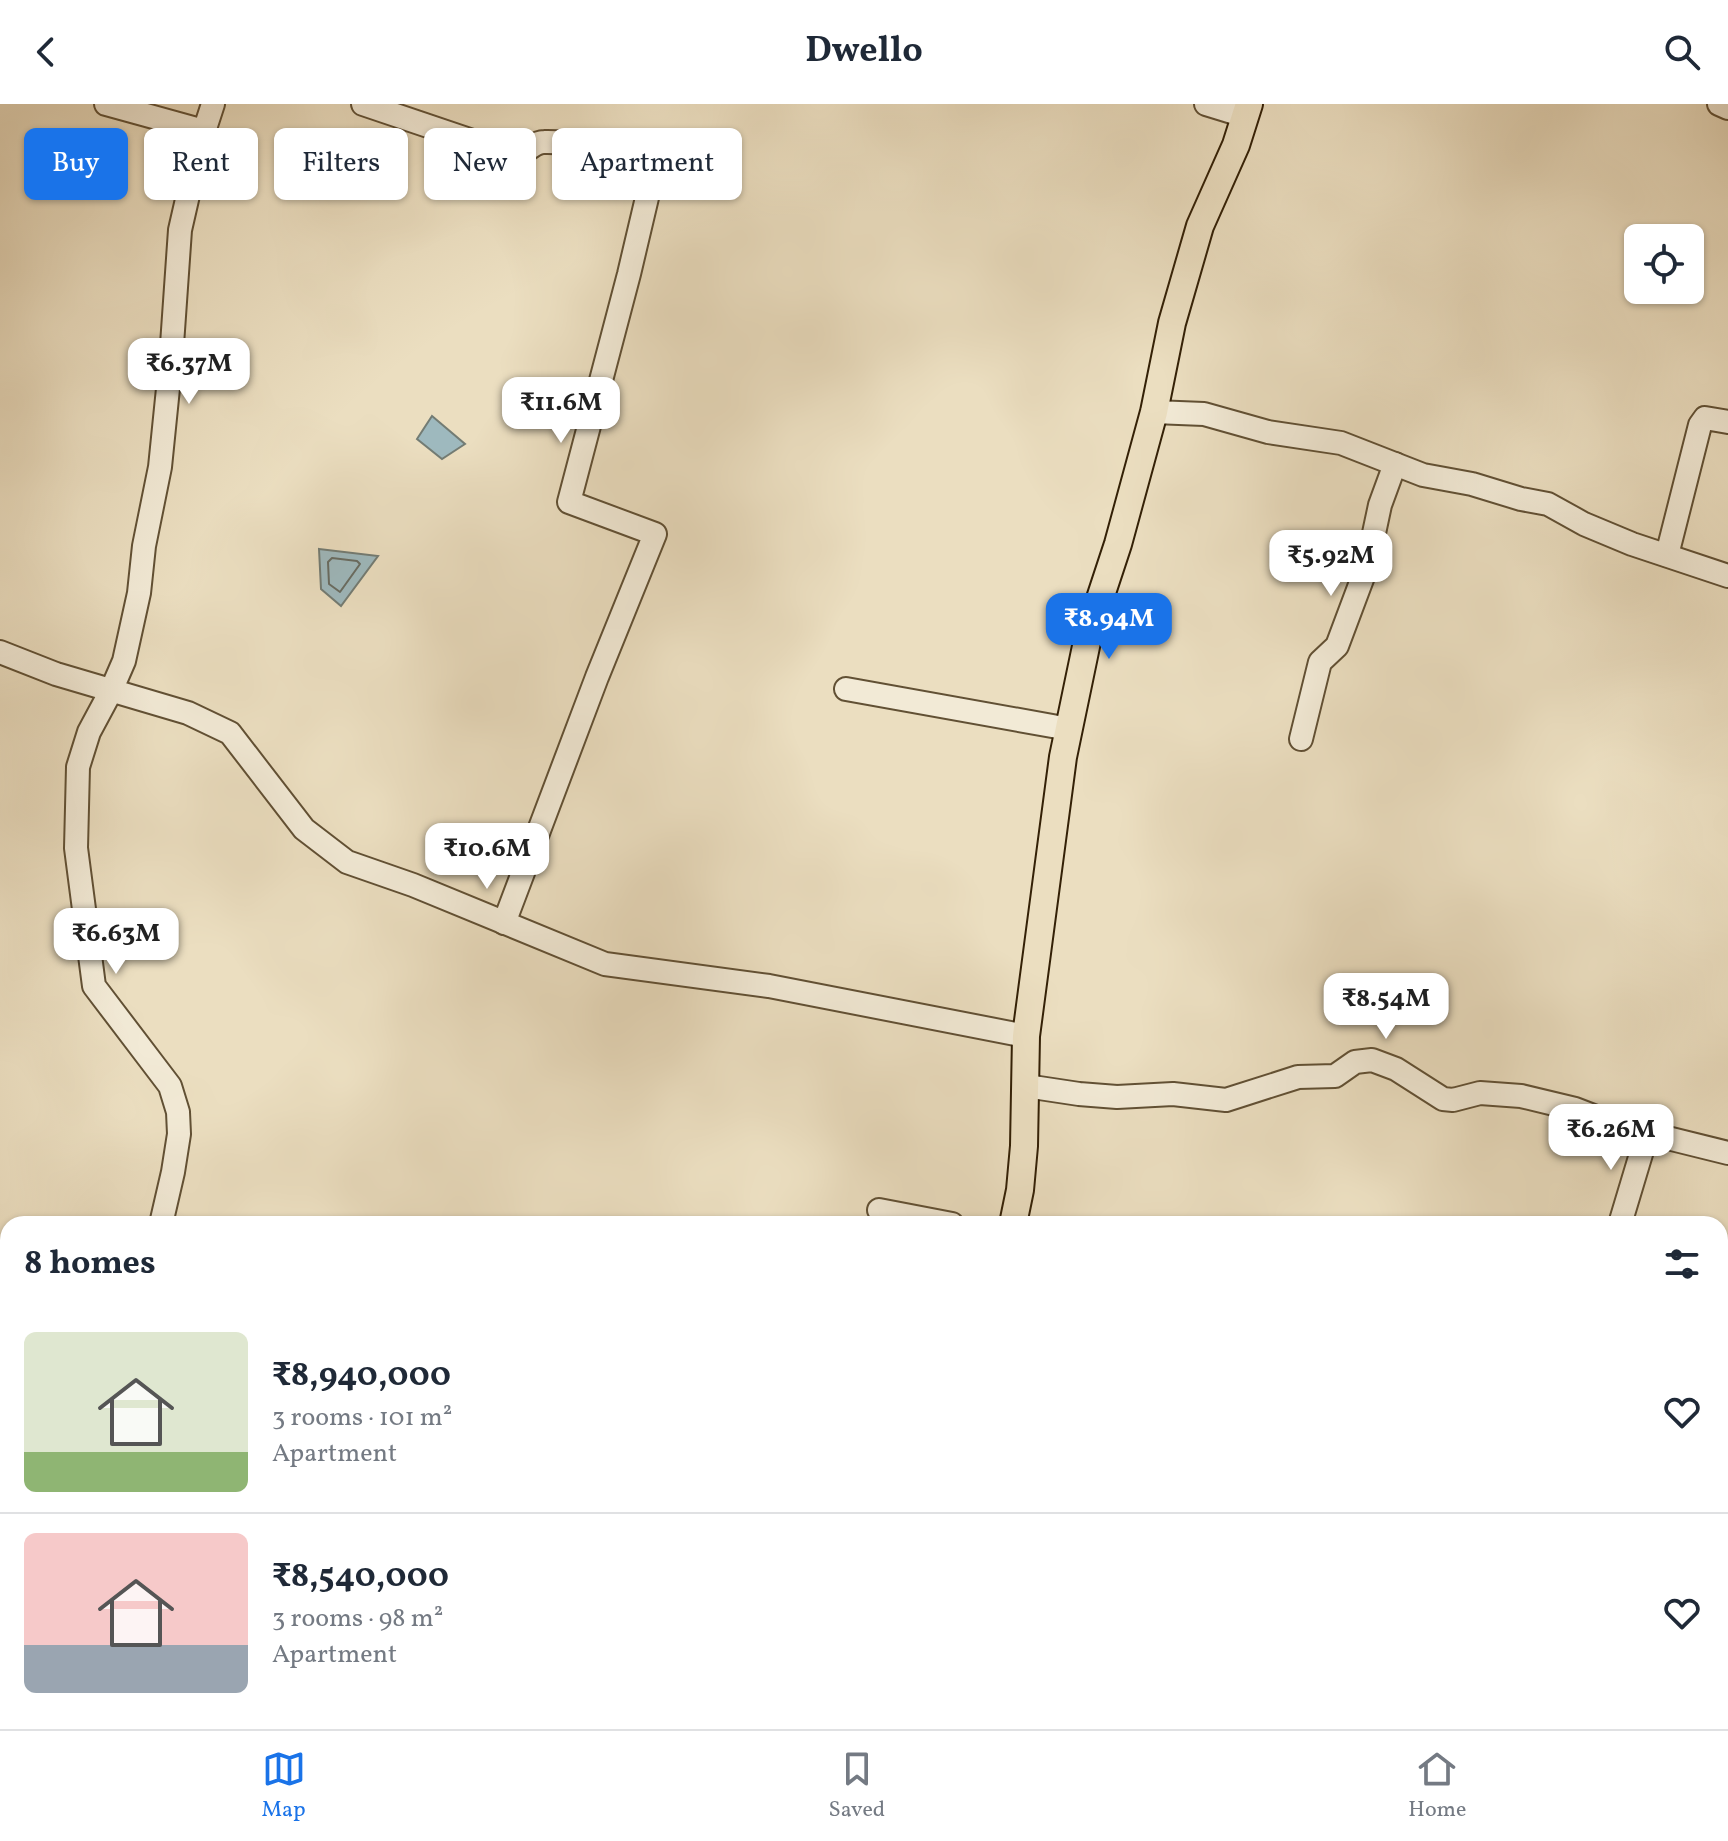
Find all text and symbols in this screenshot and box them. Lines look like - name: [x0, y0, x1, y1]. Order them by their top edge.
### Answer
- text: Dwello: [805, 27, 923, 77]
- icon: back: [24, 30, 68, 74]
- icon: search: [1660, 30, 1704, 74]
- chip: Buy: [24, 128, 128, 200]
- chip: Rent: [144, 128, 258, 200]
- chip: Filters: [274, 128, 408, 200]
- chip: New: [424, 128, 536, 200]
- chip: Apartment: [552, 128, 742, 200]
- map controls: [1624, 224, 1704, 304]
- button: locate: [1624, 224, 1704, 304]
- pin: ₹6.37M: [124, 338, 254, 406]
- text: ₹6.37M: [146, 346, 232, 382]
- pin: ₹11.6M: [496, 377, 626, 445]
- text: ₹11.6M: [520, 385, 602, 421]
- pin: ₹5.92M: [1266, 530, 1396, 598]
- text: ₹5.92M: [1287, 538, 1375, 574]
- pin: ₹8.94M: [1044, 593, 1174, 661]
- text: ₹8.94M: [1064, 601, 1154, 637]
- pin: ₹10.6M: [422, 823, 552, 891]
- text: ₹10.6M: [443, 831, 531, 867]
- pin: ₹6.63M: [51, 908, 181, 976]
- text: ₹6.63M: [72, 916, 160, 952]
- pin: ₹8.54M: [1321, 973, 1451, 1041]
- text: ₹8.54M: [1342, 981, 1430, 1017]
- pin: ₹6.26M: [1546, 1104, 1676, 1172]
- text: ₹6.26M: [1567, 1112, 1656, 1148]
- text: 8 homes: [24, 1241, 156, 1288]
- icon: filters: [1660, 1242, 1704, 1286]
- text: ₹8,940,000: [272, 1353, 451, 1400]
- icon: home: [88, 1364, 184, 1460]
- icon: heart: [1660, 1390, 1704, 1434]
- text: 3 rooms · 101 m²: [272, 1400, 452, 1436]
- text: Apartment: [272, 1436, 397, 1472]
- text: ₹8,540,000: [272, 1554, 449, 1601]
- icon: home: [88, 1565, 184, 1661]
- icon: heart: [1660, 1591, 1704, 1635]
- text: 3 rooms · 98 m²: [272, 1601, 443, 1637]
- text: Apartment: [272, 1637, 397, 1673]
- tab: Map: [262, 1747, 306, 1826]
- tab: Saved: [829, 1747, 885, 1826]
- tab: Home: [1408, 1747, 1466, 1826]

